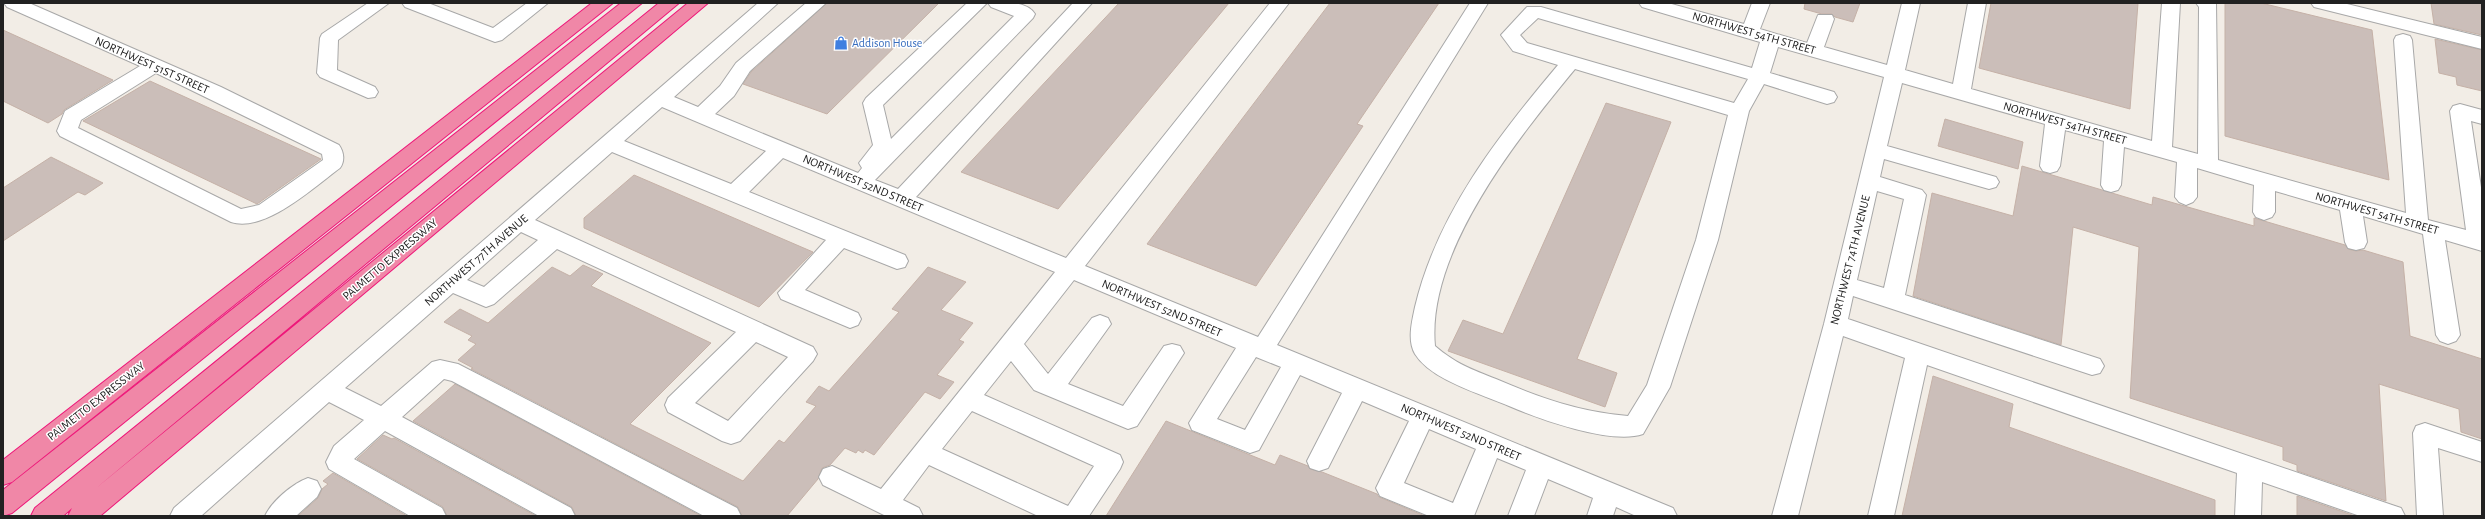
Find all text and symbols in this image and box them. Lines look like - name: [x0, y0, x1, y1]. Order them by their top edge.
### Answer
- street label: NORTHWEST 54TH STREET: [1691, 10, 1817, 56]
- street label: NORTHWEST 51ST STREET: [93, 34, 211, 96]
- shop icon: Addison House: [833, 35, 849, 51]
- place label: Addison House: [852, 37, 922, 49]
- street label: NORTHWEST 54TH STREET: [2002, 100, 2128, 146]
- street label: NORTHWEST 52ND STREET: [801, 152, 925, 214]
- street label: NORTHWEST 54TH STREET: [2314, 190, 2440, 236]
- street label: NORTHWEST 74TH AVENUE: [1828, 194, 1872, 326]
- street label: NORTHWEST 77TH AVENUE: [422, 212, 530, 308]
- street label: PALMETTO EXPRESSWAY: [340, 215, 440, 302]
- street label: NORTHWEST 52ND STREET: [1100, 277, 1224, 339]
- street label: PALMETTO EXPRESSWAY: [45, 359, 147, 443]
- street label: NORTHWEST 52ND STREET: [1399, 401, 1523, 463]

